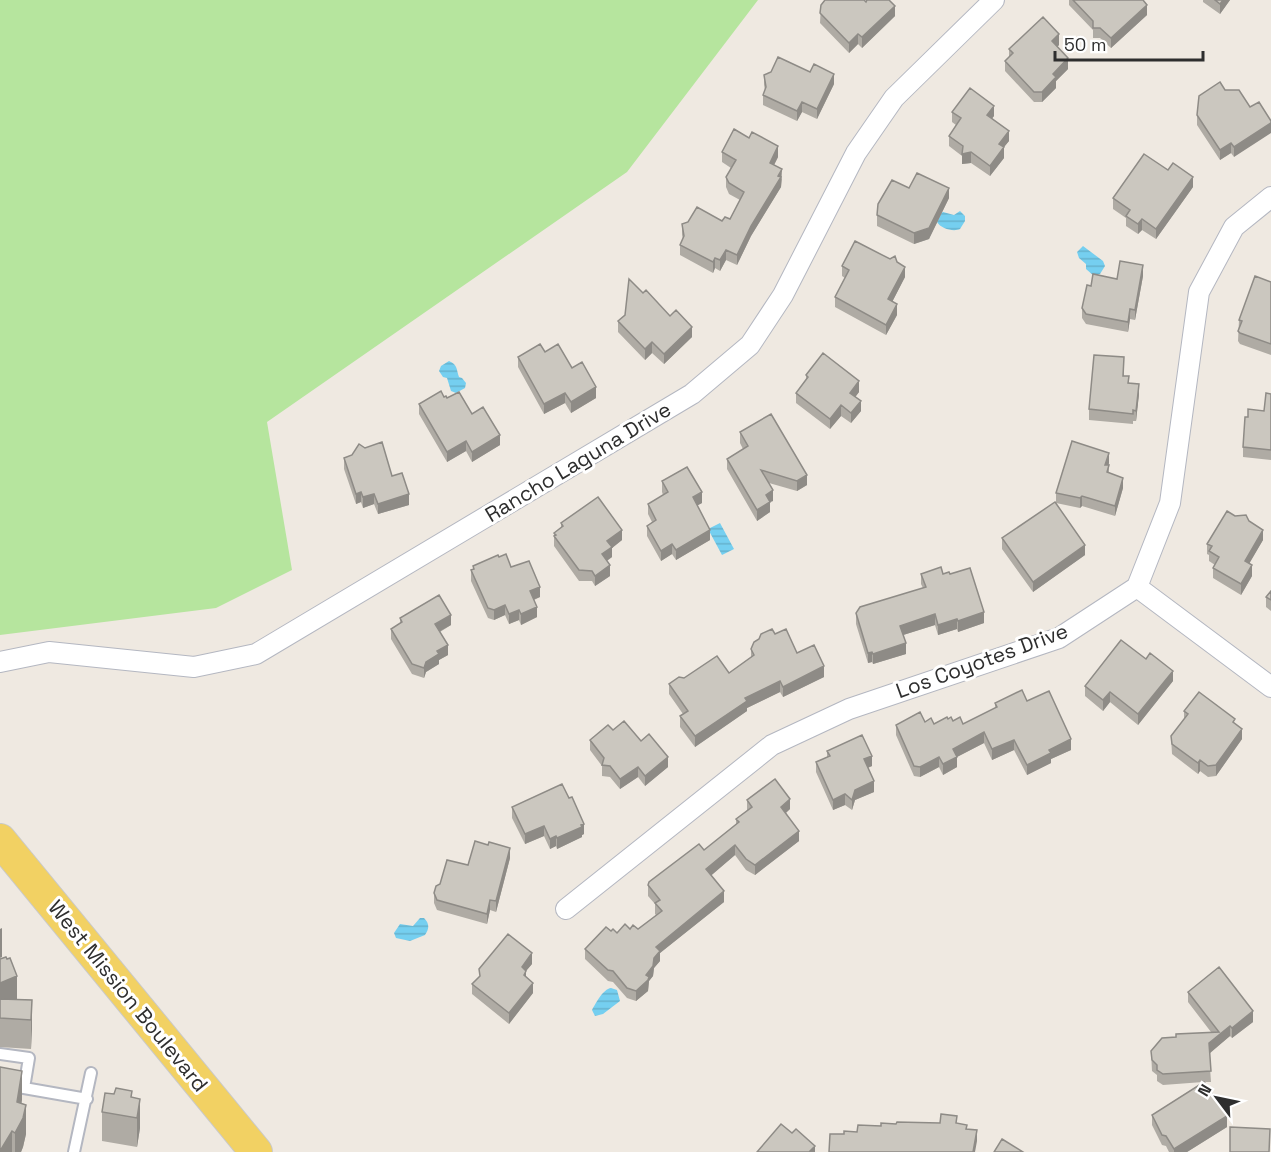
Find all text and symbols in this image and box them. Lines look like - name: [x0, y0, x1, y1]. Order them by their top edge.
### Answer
- scale bar: [1055, 24, 1204, 62]
- text: 50 m: [1064, 33, 1106, 56]
- street label: Rancho Laguna Drive: [480, 395, 676, 528]
- street label: Los Coyotes Drive: [892, 617, 1072, 704]
- street label: West Mission Boulevard: [43, 894, 214, 1097]
- north arrow: [1187, 1068, 1247, 1128]
- text: N: [1193, 1080, 1216, 1100]

